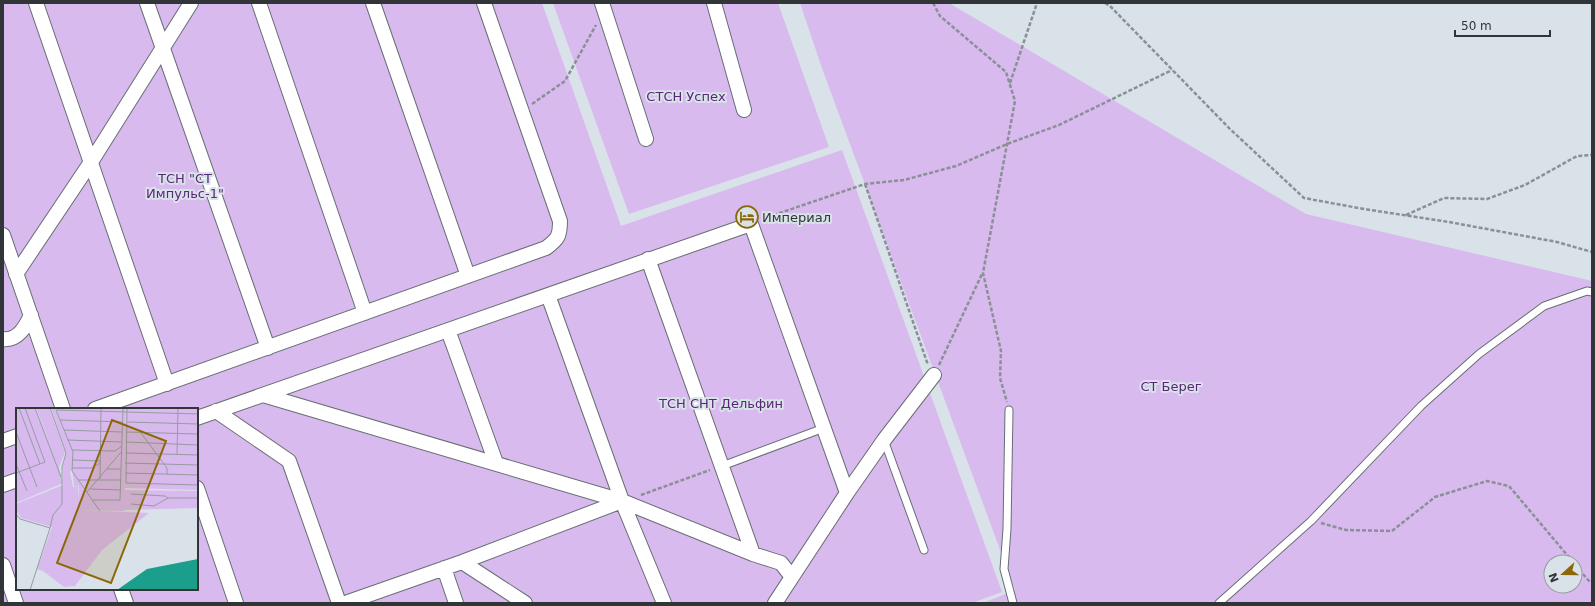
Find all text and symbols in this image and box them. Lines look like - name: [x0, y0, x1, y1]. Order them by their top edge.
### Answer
- scale bar: [1455, 12, 1550, 38]
- text: 50 m: [1461, 19, 1492, 33]
- park label: СТСН Успех: [646, 89, 726, 104]
- park label: ТСН "СТ Импульс-1": [146, 171, 224, 201]
- hotel icon: Империал: [734, 204, 760, 230]
- place label: Империал: [762, 210, 831, 225]
- park label: СТ Берег: [1140, 379, 1202, 394]
- park label: ТСН СНТ Дельфин: [658, 396, 783, 411]
- inset map: [16, 408, 198, 590]
- north arrow: [1543, 554, 1583, 594]
- text: N: [1546, 571, 1562, 584]

